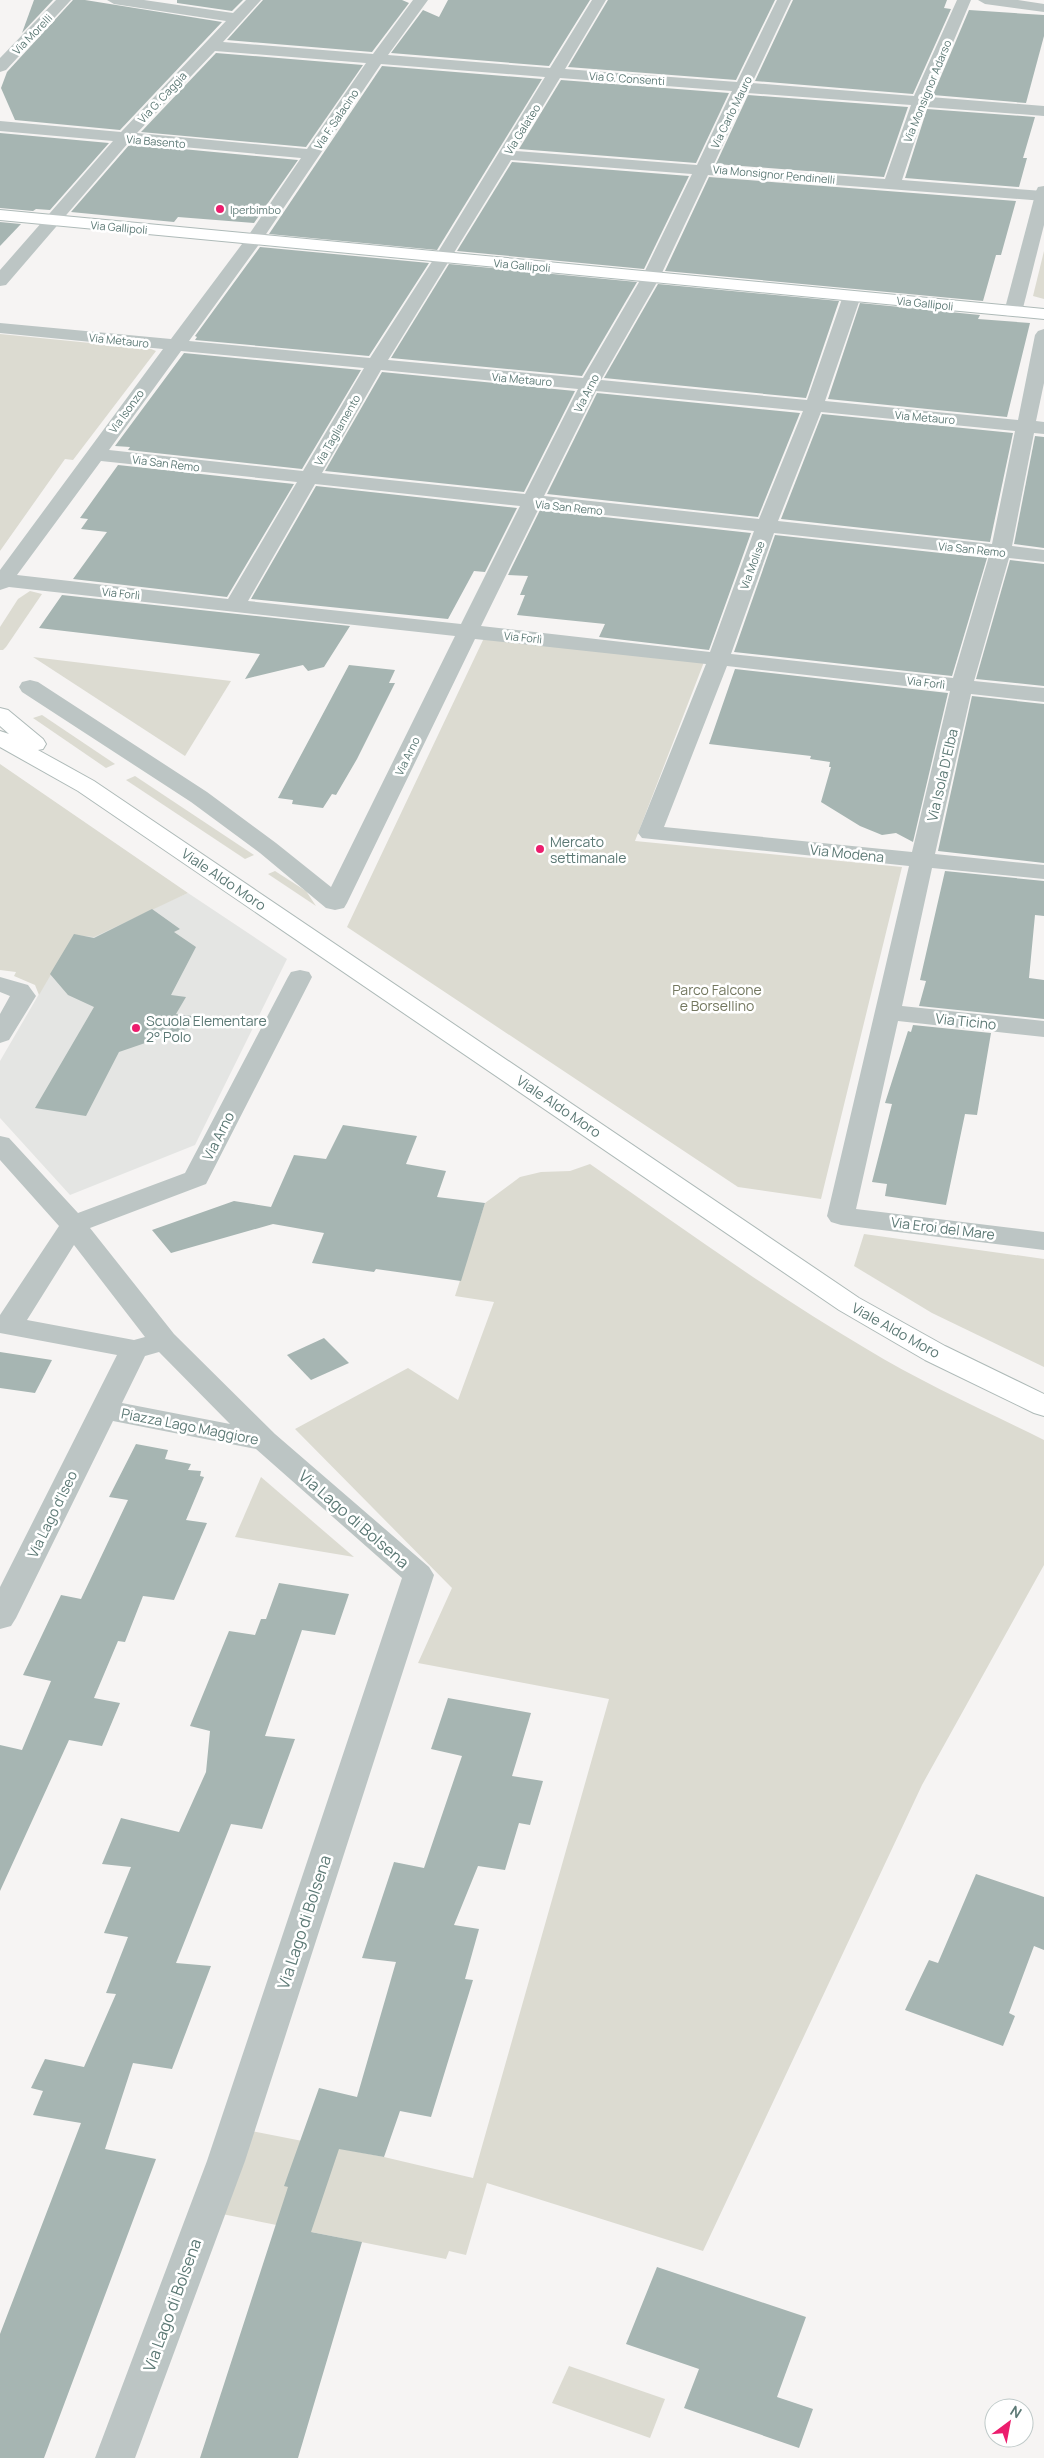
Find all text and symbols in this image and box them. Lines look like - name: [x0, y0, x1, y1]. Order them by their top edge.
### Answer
- street label: Via Morelli: [9, 10, 55, 58]
- street label: Via Monsignor Adarso: [900, 37, 955, 144]
- street label: Via G. Caggia: [134, 68, 190, 126]
- street label: Via G. Consenti: [589, 68, 665, 88]
- street label: Via Carlo Mauro: [707, 73, 755, 151]
- street label: Via F. Salacino: [310, 86, 362, 152]
- street label: Via Galateo: [501, 100, 544, 157]
- street label: Via Basento: [126, 131, 187, 151]
- street label: Via Monsignor Pendinelli: [712, 161, 836, 187]
- place label: Iperbimbo: [230, 202, 281, 217]
- marker: Iperbimbo: [214, 203, 226, 215]
- street label: Via Gallipoli: [90, 217, 148, 237]
- street label: Via Gallipoli: [493, 255, 551, 275]
- street label: Via Gallipoli: [896, 293, 954, 313]
- street label: Via Metauro: [88, 329, 150, 351]
- street label: Via Metauro: [491, 369, 553, 389]
- street label: Via Arno: [570, 371, 602, 415]
- street label: Via Isonzo: [105, 386, 147, 436]
- street label: Via Tagliamento: [311, 391, 364, 468]
- street label: Via Metauro: [894, 407, 956, 427]
- street label: Via San Remo: [131, 451, 201, 475]
- street label: Via San Remo: [534, 496, 604, 518]
- street label: Via Molise: [736, 538, 768, 591]
- street label: Via San Remo: [937, 538, 1007, 560]
- street label: Via Forlì: [101, 584, 141, 602]
- street label: Via Forlì: [503, 628, 543, 646]
- street label: Via Forlì: [906, 672, 946, 692]
- street label: Via Isola D'Elba: [922, 727, 962, 823]
- street label: Via Arno: [391, 734, 423, 778]
- place label: Mercato settimanale: [550, 832, 626, 867]
- street label: Via Modena: [809, 840, 885, 866]
- marker: Mercato settimanale: [534, 843, 546, 855]
- street label: Viale Aldo Moro: [178, 844, 270, 914]
- park label: Parco Falcone e Borsellino: [672, 980, 762, 1015]
- street label: Via Ticino: [935, 1008, 997, 1034]
- place label: Scuola Elementare 2° Polo: [146, 1011, 267, 1046]
- marker: Scuola Elementare 2° Polo: [130, 1022, 142, 1034]
- street label: Viale Aldo Moro: [513, 1071, 605, 1141]
- street label: Via Arno: [198, 1108, 238, 1164]
- street label: Via Eroi del Mare: [890, 1212, 996, 1244]
- street label: Viale Aldo Moro: [848, 1298, 944, 1362]
- street label: Piazza Lago Maggiore: [120, 1403, 260, 1449]
- street label: Via Lago di Bolsena: [294, 1465, 414, 1573]
- street label: Via Lago d'Iseo: [23, 1467, 81, 1561]
- street label: Via Lago di Bolsena: [272, 1852, 336, 1992]
- street label: Via Lago di Bolsena: [138, 2236, 206, 2374]
- north arrow: [984, 2398, 1034, 2448]
- text: N: [1007, 2401, 1025, 2422]

